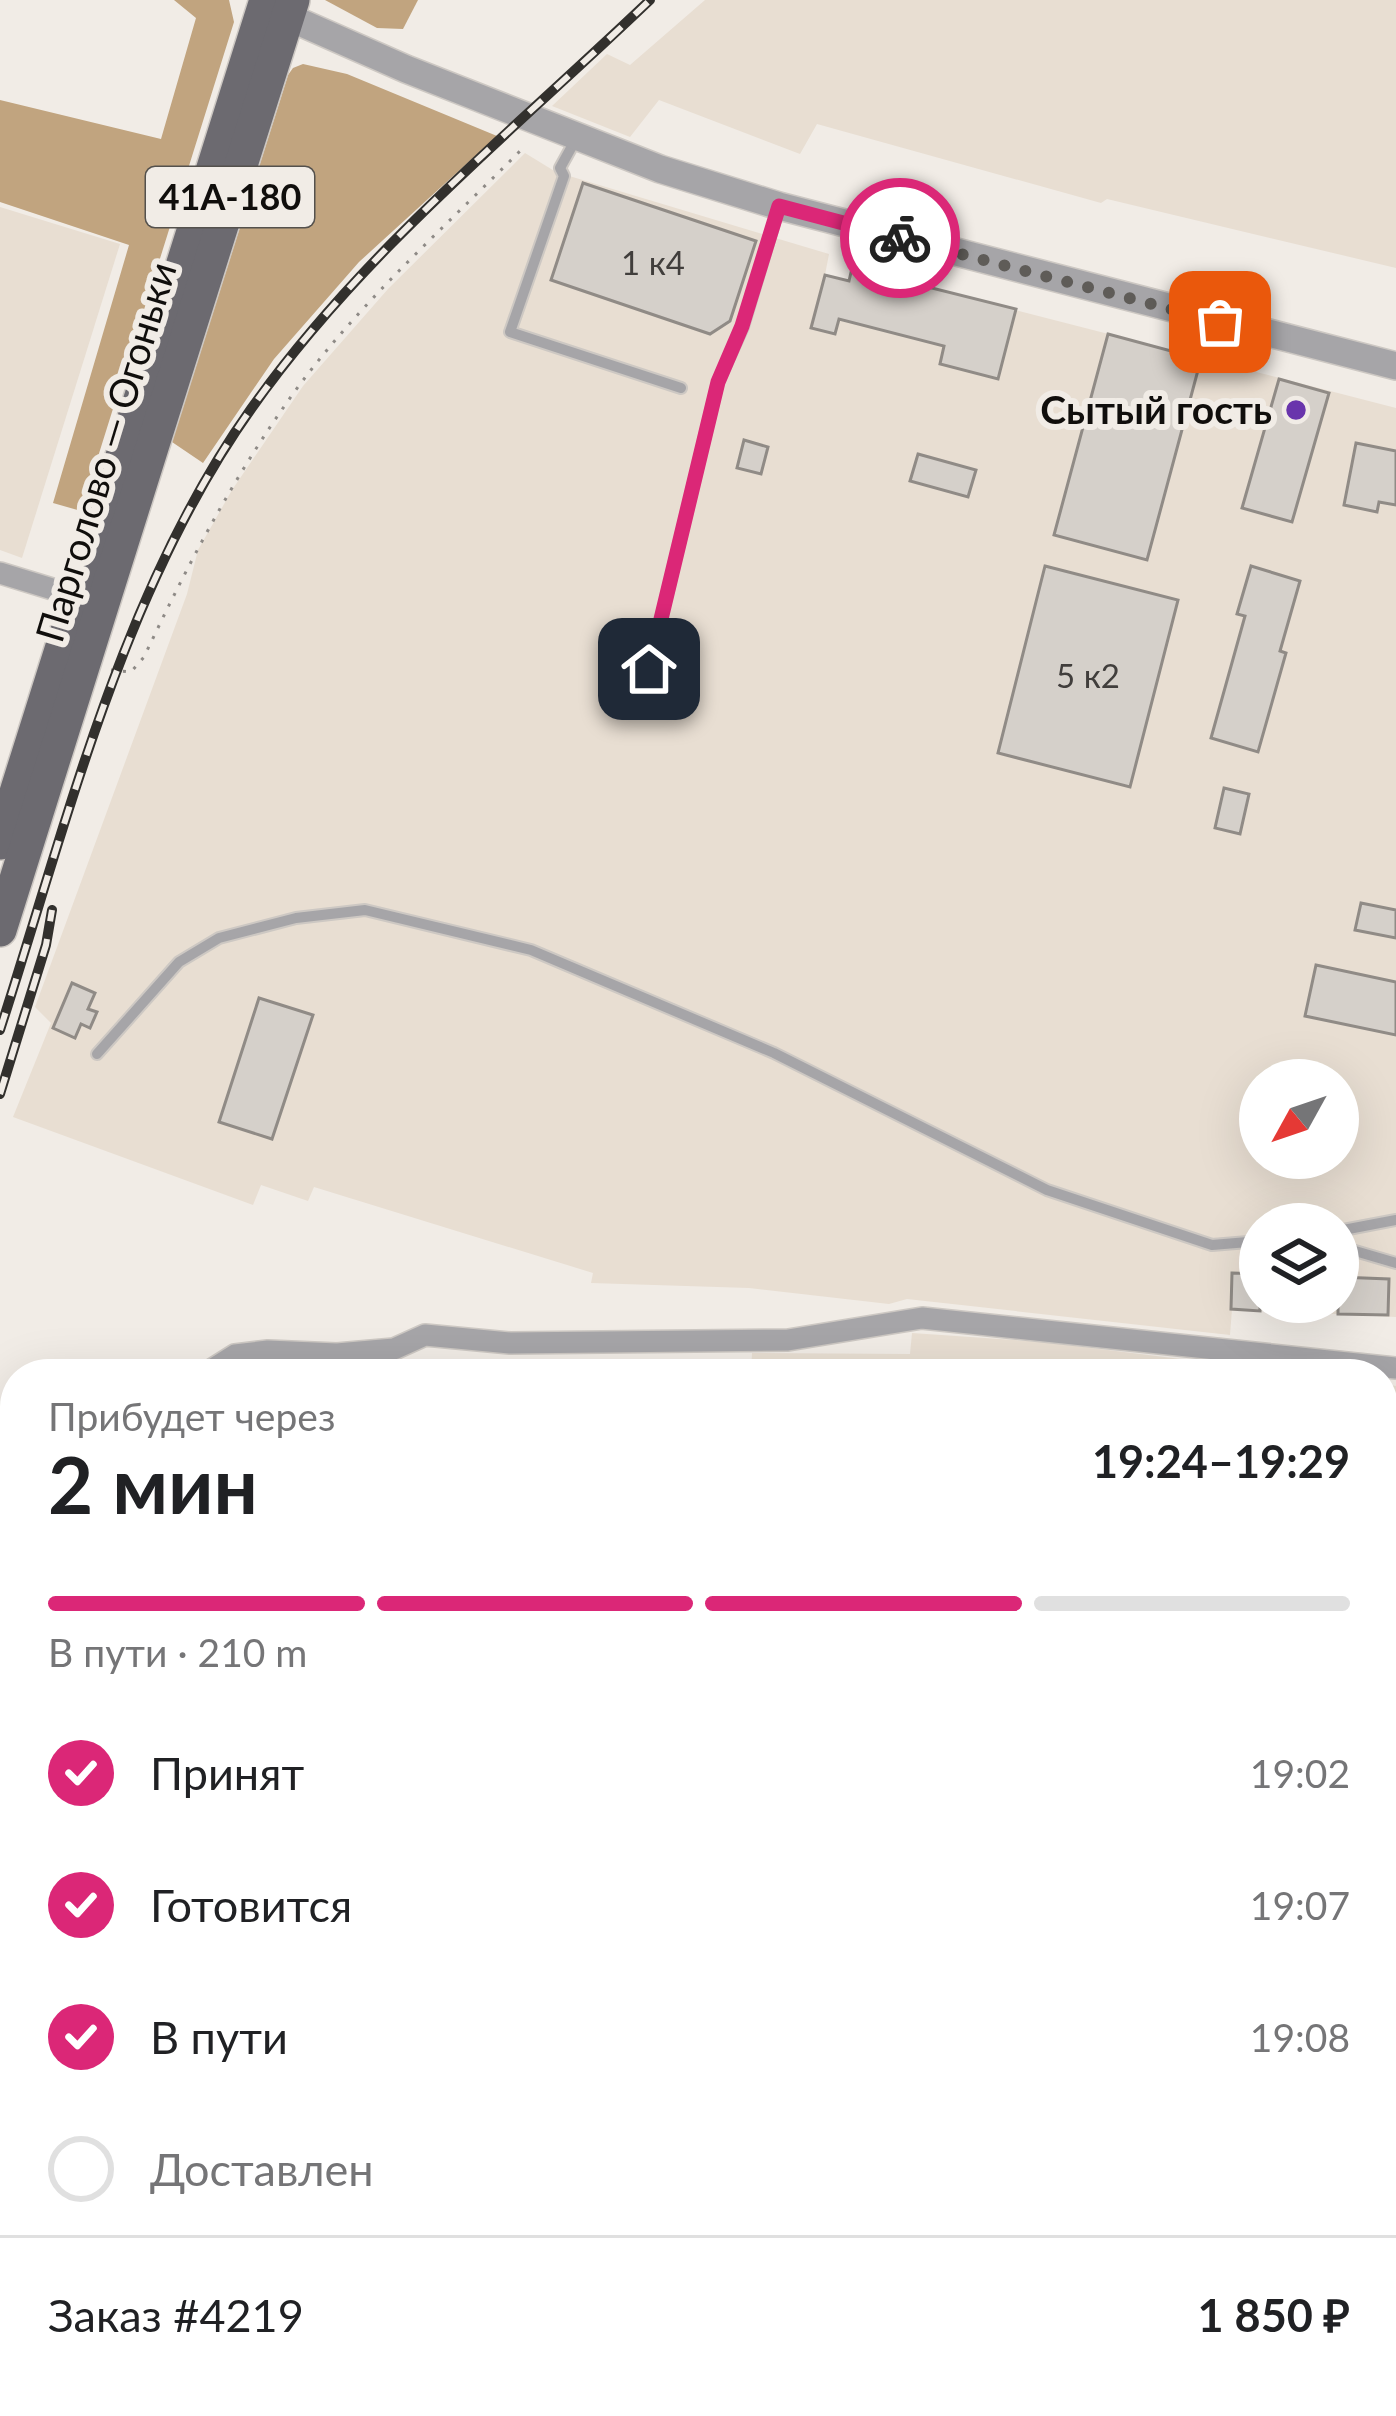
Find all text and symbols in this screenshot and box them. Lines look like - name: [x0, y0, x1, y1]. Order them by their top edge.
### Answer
- road number: 41А-180: [146, 167, 314, 227]
- courier: [840, 178, 960, 298]
- icon: bike: [867, 205, 933, 271]
- house number: 1 к4: [621, 242, 685, 282]
- street label: Парголово — Огоньки: [25, 256, 185, 647]
- pin: [1169, 271, 1271, 373]
- icon: bag: [1187, 289, 1253, 355]
- place label: Сытый гость: [1040, 386, 1272, 432]
- marker: Сытый гость: [1283, 397, 1309, 423]
- pin: [598, 618, 700, 720]
- icon: home: [616, 636, 682, 702]
- house number: 5 к2: [1056, 655, 1120, 695]
- north arrow: [1239, 1059, 1359, 1179]
- map controls: [1239, 1059, 1359, 1323]
- button: layers: [1239, 1203, 1359, 1323]
- text: Прибудет через: [48, 1393, 335, 1439]
- text: 19:24–19:29: [1092, 1434, 1350, 1488]
- text: 2 мин: [48, 1437, 258, 1531]
- text: В пути · 210 m: [48, 1629, 307, 1675]
- icon: check: [48, 1740, 114, 1806]
- text: Принят: [150, 1746, 304, 1800]
- text: 19:02: [1250, 1750, 1350, 1796]
- icon: check: [48, 1872, 114, 1938]
- text: Готовится: [150, 1878, 352, 1932]
- text: 19:07: [1250, 1882, 1350, 1928]
- icon: check: [48, 2004, 114, 2070]
- text: В пути: [150, 2010, 288, 2064]
- text: 19:08: [1250, 2014, 1350, 2060]
- text: Доставлен: [150, 2142, 374, 2196]
- text: Заказ #4219: [48, 2288, 304, 2342]
- text: 1 850 ₽: [1198, 2288, 1350, 2342]

